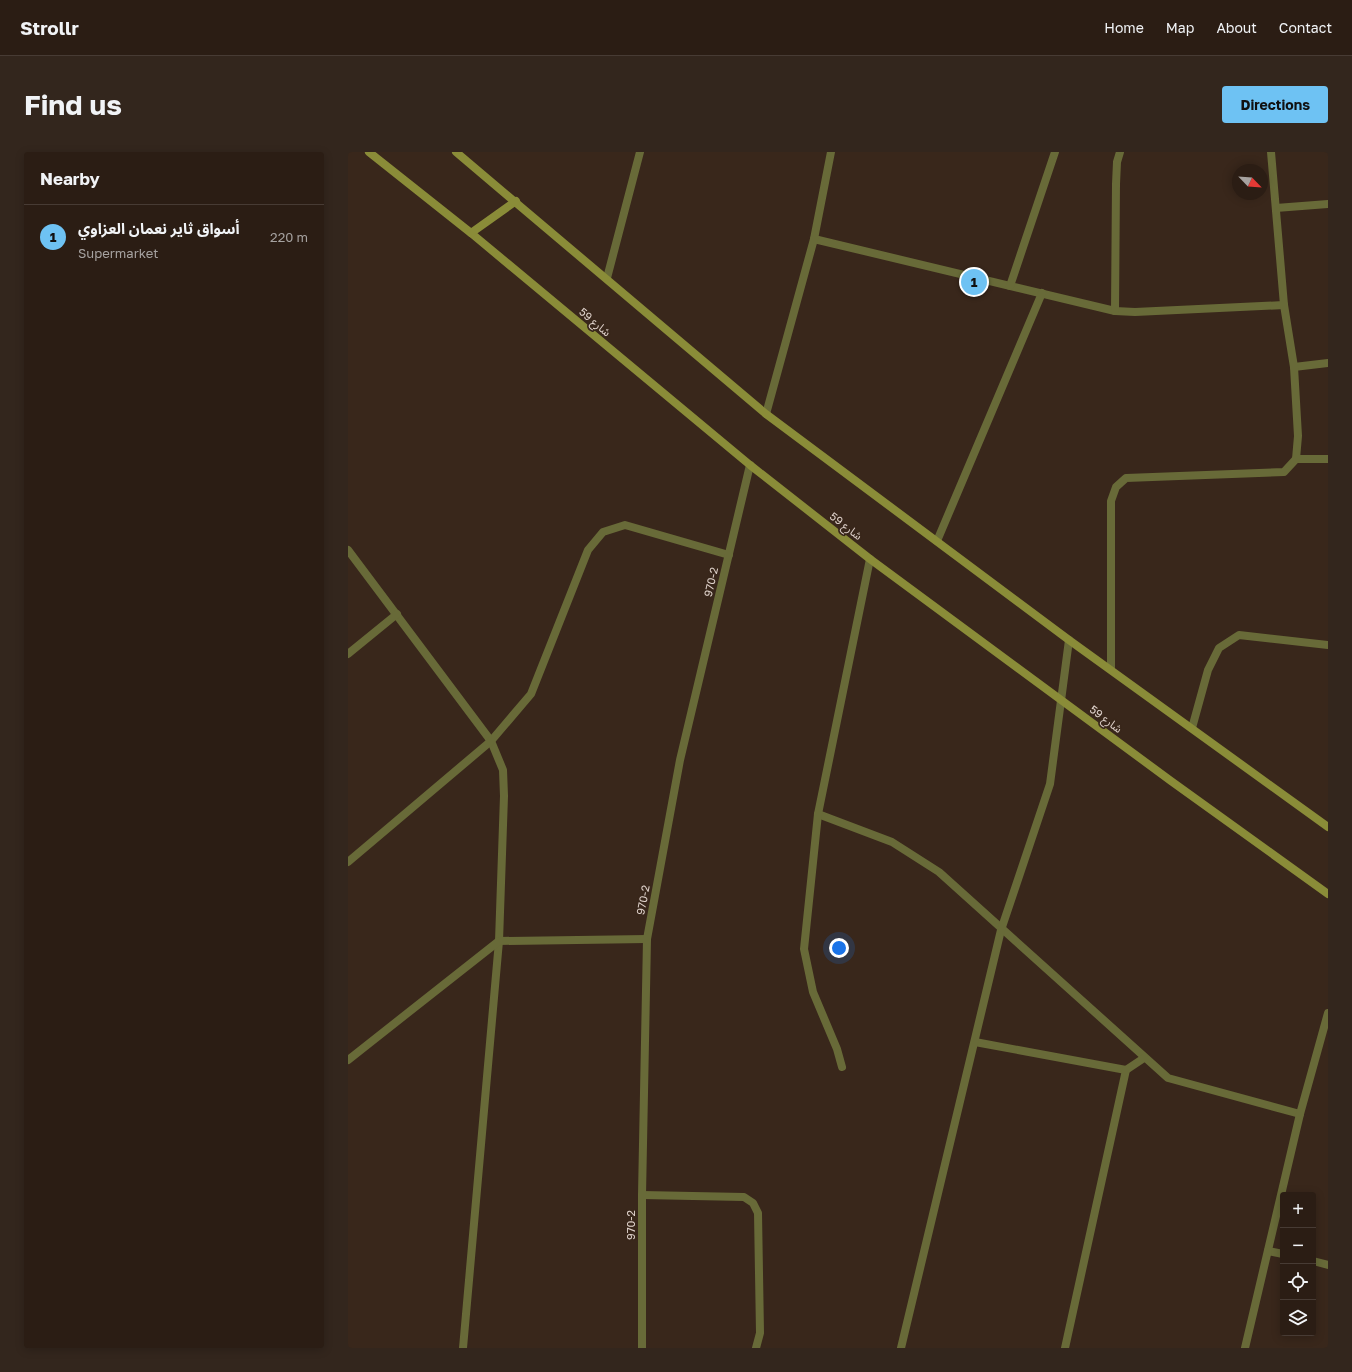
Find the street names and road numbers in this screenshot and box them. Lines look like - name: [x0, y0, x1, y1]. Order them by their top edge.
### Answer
- street label: شارع 59: [576, 305, 614, 340]
- street label: شارع 59: [826, 509, 865, 544]
- street label: 970-2: [701, 566, 720, 598]
- street label: شارع 59: [1086, 702, 1125, 737]
- street label: 970-2: [633, 884, 652, 916]
- street label: 970-2: [624, 1210, 637, 1240]

